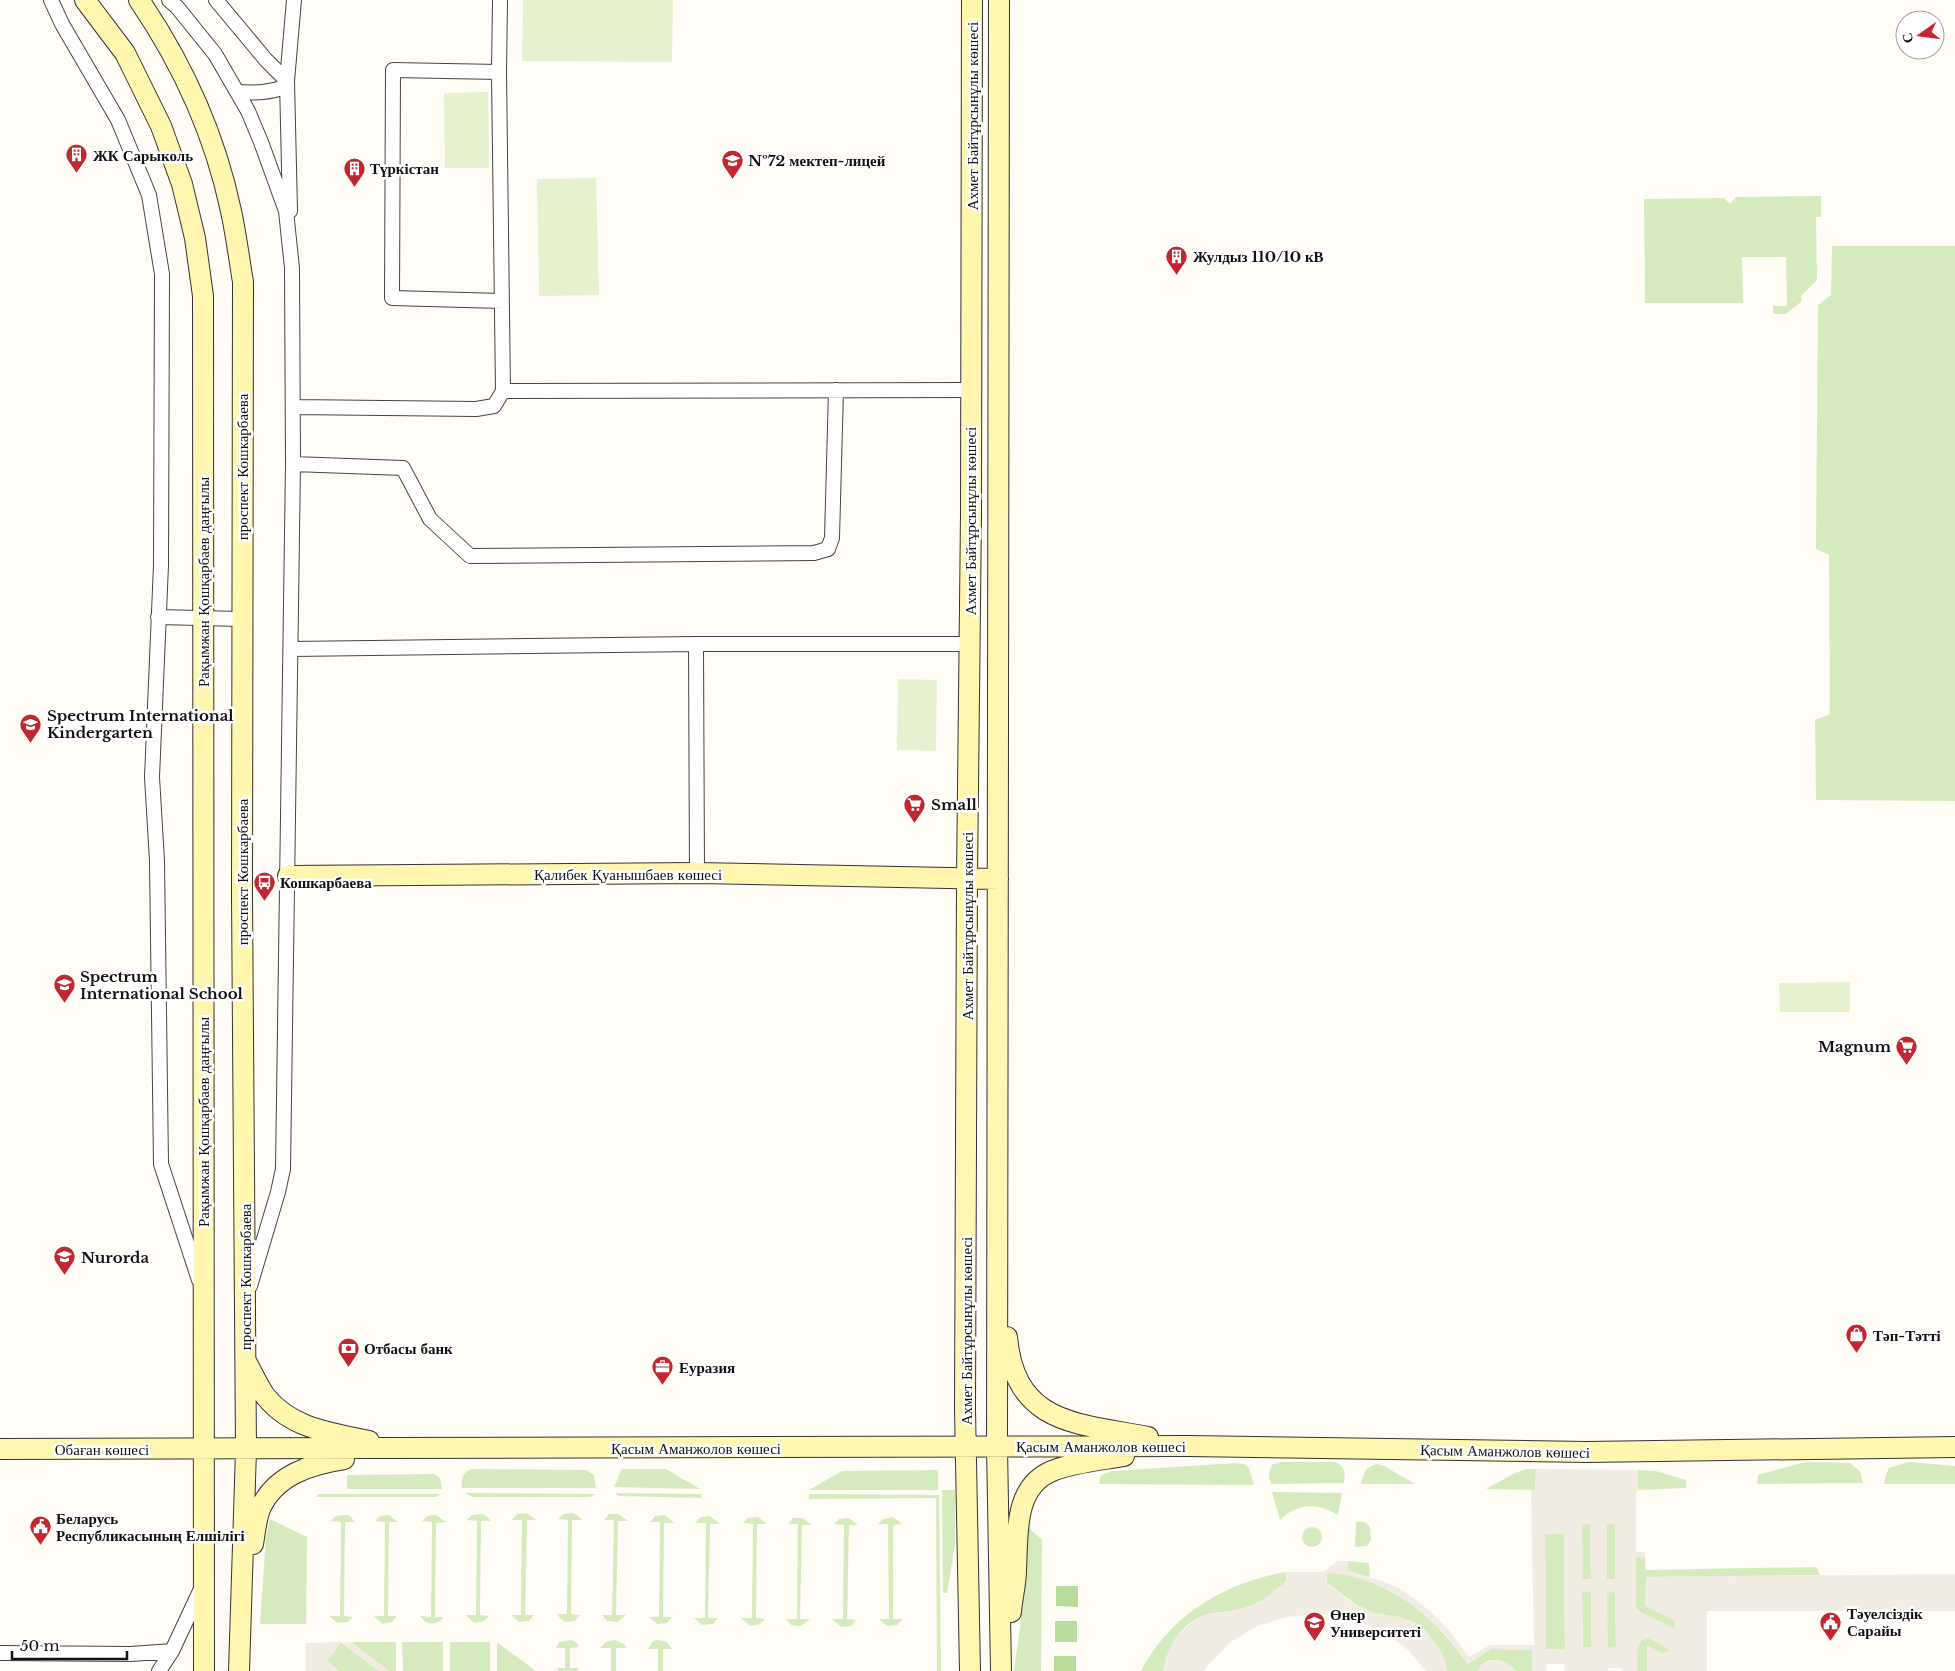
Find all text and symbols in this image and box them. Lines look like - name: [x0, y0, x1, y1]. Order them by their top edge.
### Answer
- north arrow: [1895, 10, 1945, 60]
- street label: Ахмет Байтұрсынұлы көшесі: [963, 22, 982, 210]
- text: С: [1897, 31, 1917, 45]
- building icon: ЖК Сарыколь: [65, 143, 89, 174]
- place label: ЖК Сарыколь: [93, 146, 193, 165]
- school or university icon: №72 мектеп-лицей: [720, 148, 744, 179]
- place label: №72 мектеп-лицей: [748, 151, 886, 170]
- building icon: Түркістан: [342, 156, 366, 187]
- place label: Түркістан: [370, 159, 439, 178]
- building icon: Жулдыз 110/10 кВ: [1165, 244, 1189, 275]
- place label: Жулдыз 110/10 кВ: [1193, 247, 1324, 266]
- street label: проспект Кошкарбаева: [233, 393, 252, 540]
- street label: Ахмет Байтұрсынұлы көшесі: [961, 427, 980, 615]
- street label: Рақымжан Қошқарбаев даңғылы: [194, 477, 213, 687]
- place label: Spectrum International Kindergarten: [47, 706, 234, 742]
- school or university icon: Spectrum International Kindergarten: [19, 712, 43, 743]
- supermarket icon: Small: [903, 792, 927, 823]
- place label: Small: [931, 795, 977, 814]
- street label: проспект Кошкарбаева: [233, 798, 252, 945]
- street label: Ахмет Байтұрсынұлы көшесі: [958, 832, 977, 1020]
- street label: Қалибек Қуанышбаев көшесі: [534, 865, 722, 884]
- bus stop icon: Кошкарбаева: [252, 870, 276, 901]
- place label: Кошкарбаева: [280, 873, 372, 892]
- place label: Spectrum International School: [80, 967, 244, 1003]
- school or university icon: Spectrum International School: [52, 973, 76, 1004]
- street label: Рақымжан Қошқарбаев даңғылы: [194, 1017, 213, 1227]
- supermarket icon: Magnum: [1895, 1034, 1919, 1065]
- place label: Magnum: [1818, 1037, 1891, 1056]
- street label: проспект Кошкарбаева: [236, 1203, 255, 1350]
- street label: Ахмет Байтұрсынұлы көшесі: [957, 1237, 976, 1425]
- school or university icon: Nurorda: [53, 1245, 77, 1276]
- place label: Nurorda: [81, 1248, 149, 1267]
- shop icon: Тәп-Тәтті: [1845, 1323, 1869, 1354]
- place label: Тәп-Тәтті: [1873, 1326, 1941, 1345]
- bank icon: Отбасы банк: [336, 1336, 360, 1367]
- place label: Отбасы банк: [364, 1339, 453, 1358]
- office icon: Еуразия: [651, 1355, 675, 1386]
- place label: Еуразия: [679, 1358, 735, 1377]
- street label: Қасым Аманжолов көшесі: [1016, 1437, 1186, 1456]
- street label: Қасым Аманжолов көшесі: [611, 1439, 781, 1458]
- street label: Обаған көшесі: [55, 1440, 149, 1459]
- street label: Қасым Аманжолов көшесі: [1420, 1440, 1590, 1462]
- place label: Беларусь Республикасының Елшілігі: [56, 1509, 245, 1545]
- public building icon: Беларусь Республикасының Елшілігі: [28, 1515, 52, 1546]
- place label: Тәуелсіздік Сарайы: [1847, 1604, 1923, 1640]
- place label: Өнер Университеті: [1330, 1605, 1421, 1641]
- public building icon: Тәуелсіздік Сарайы: [1819, 1610, 1843, 1641]
- school or university icon: Өнер Университеті: [1302, 1611, 1326, 1642]
- scale bar: [12, 1628, 128, 1660]
- text: 50 m: [20, 1636, 60, 1655]

